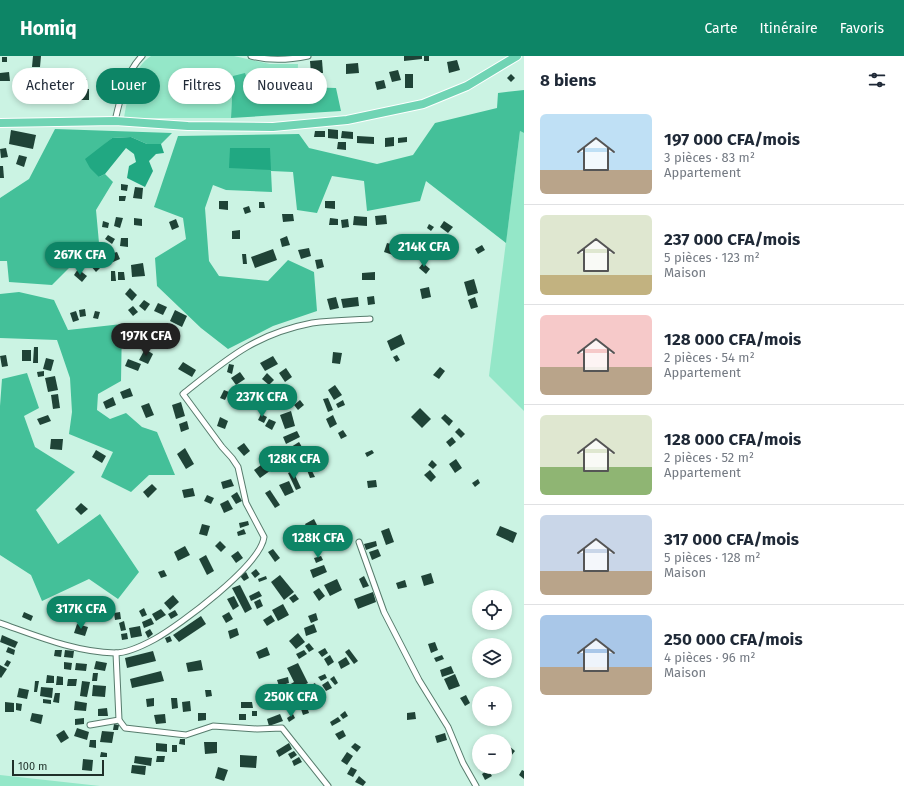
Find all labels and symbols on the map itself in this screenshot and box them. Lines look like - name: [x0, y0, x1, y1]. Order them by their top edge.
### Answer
- pin: 214K CFA: [383, 234, 465, 268]
- pin: 267K CFA: [39, 242, 121, 276]
- pin: 197K CFA: [105, 323, 187, 357]
- pin: 237K CFA: [221, 384, 303, 418]
- pin: 128K CFA: [253, 446, 335, 480]
- pin: 128K CFA: [277, 525, 359, 559]
- pin: 317K CFA: [40, 596, 122, 630]
- pin: 250K CFA: [250, 684, 332, 718]
- scale bar: [12, 758, 104, 777]

